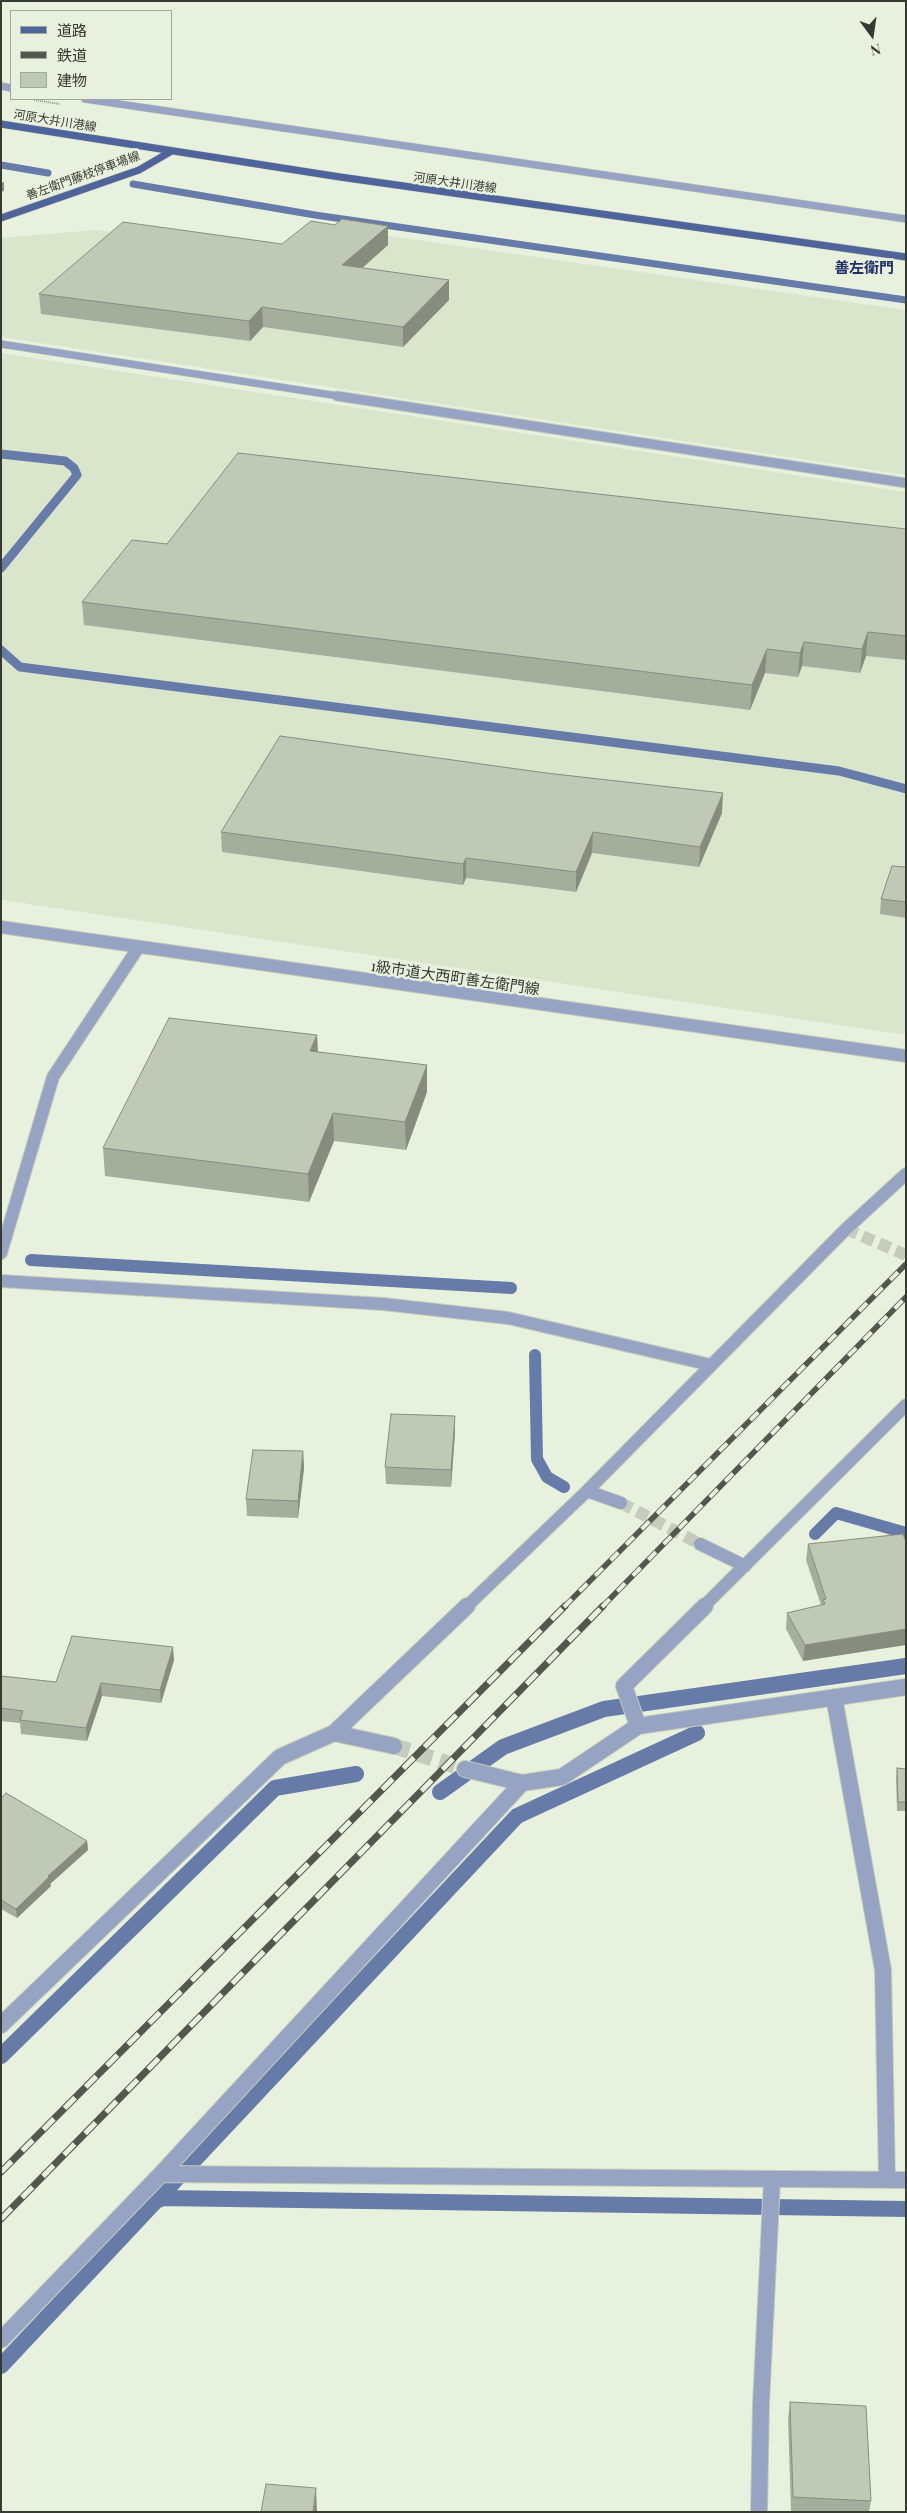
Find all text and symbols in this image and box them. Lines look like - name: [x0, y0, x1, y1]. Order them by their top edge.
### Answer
- legend: [10, 10, 172, 100]
- north arrow: [847, 10, 897, 60]
- text: 道路: [57, 20, 87, 40]
- text: N: [869, 40, 883, 60]
- text: 鉄道: [57, 45, 87, 65]
- text: 建物: [57, 70, 87, 90]
- street label: 河原大井川港線: [12, 107, 98, 135]
- street label: 善左衛門藤枝停車場線: [24, 149, 142, 203]
- street label: 河原大井川港線: [412, 170, 498, 196]
- district label: 善左衛門: [834, 259, 894, 277]
- street label: 1級市道大西町善左衛門線: [369, 957, 541, 999]

